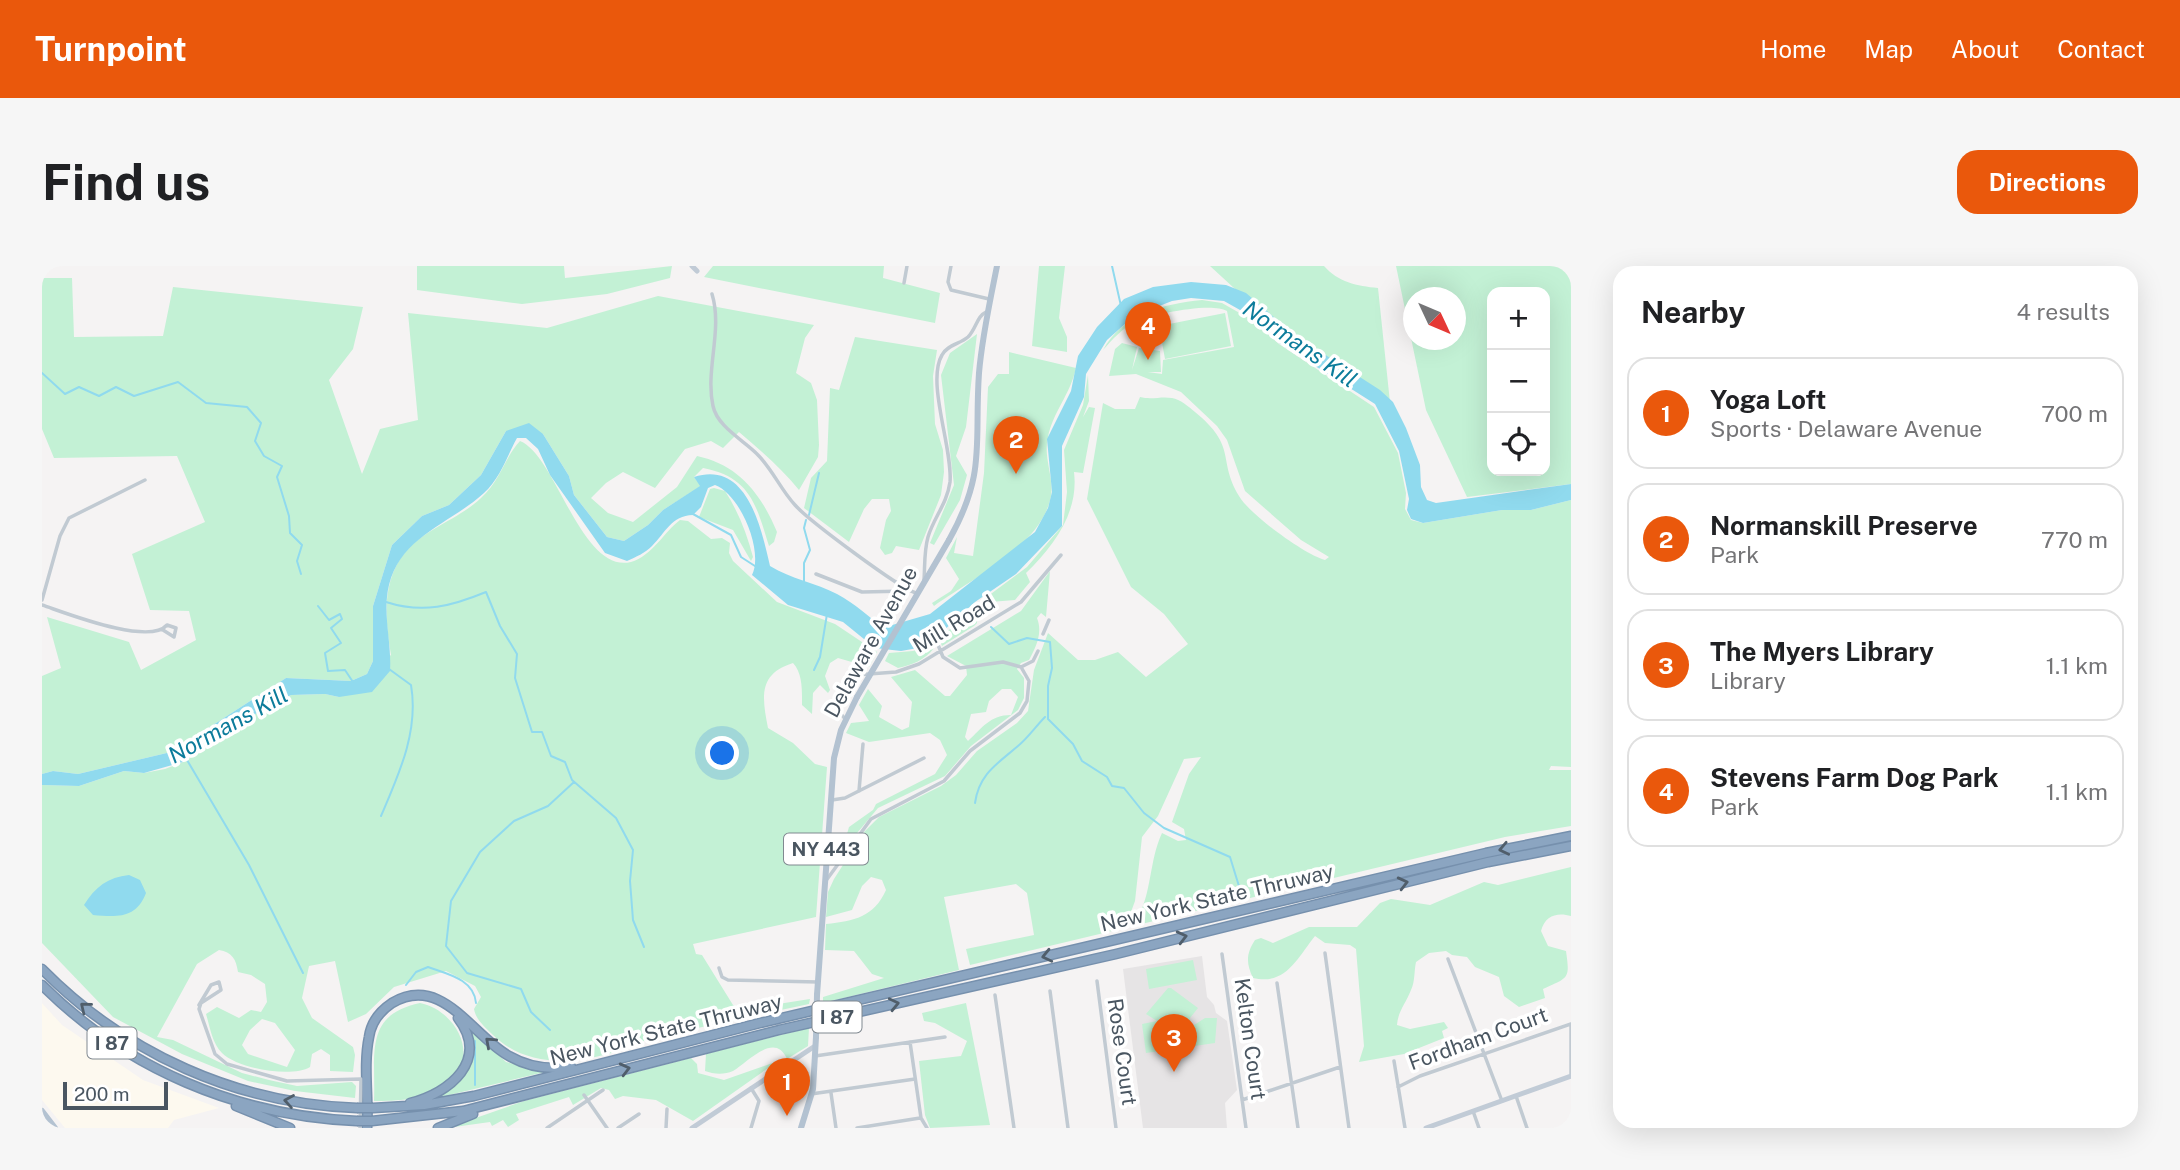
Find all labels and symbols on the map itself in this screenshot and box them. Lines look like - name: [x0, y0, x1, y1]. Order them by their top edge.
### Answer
- north arrow: [1403, 287, 1466, 350]
- water label: Normans Kill: [1238, 294, 1362, 393]
- pin: 4: [1125, 302, 1171, 360]
- pin: 2: [993, 416, 1039, 474]
- street label: Delaware Avenue: [819, 562, 922, 722]
- street label: Mill Road: [908, 589, 999, 658]
- water label: Normans Kill: [163, 681, 292, 769]
- your location: [705, 736, 739, 770]
- road number: NY 443: [784, 834, 868, 864]
- one-way arrow: [1498, 841, 1510, 856]
- street label: New York State Thruway: [1098, 859, 1336, 937]
- one-way arrow: [1397, 877, 1409, 891]
- one-way arrow: [1176, 931, 1188, 946]
- one-way arrow: [1041, 948, 1053, 962]
- street label: Kelton Court: [1230, 976, 1271, 1101]
- street label: New York State Thruway: [547, 989, 785, 1070]
- street label: Rose Court: [1103, 997, 1142, 1107]
- one-way arrow: [888, 998, 900, 1012]
- road number: I 87: [812, 1002, 862, 1032]
- street label: Fordham Court: [1405, 1002, 1551, 1075]
- one-way arrow: [80, 1003, 92, 1016]
- pin: 3: [1151, 1014, 1197, 1072]
- road number: I 87: [88, 1028, 136, 1058]
- one-way arrow: [485, 1038, 498, 1050]
- pin: 1: [764, 1058, 810, 1116]
- one-way arrow: [619, 1063, 631, 1077]
- scale bar: [63, 1079, 168, 1111]
- one-way arrow: [283, 1094, 295, 1109]

